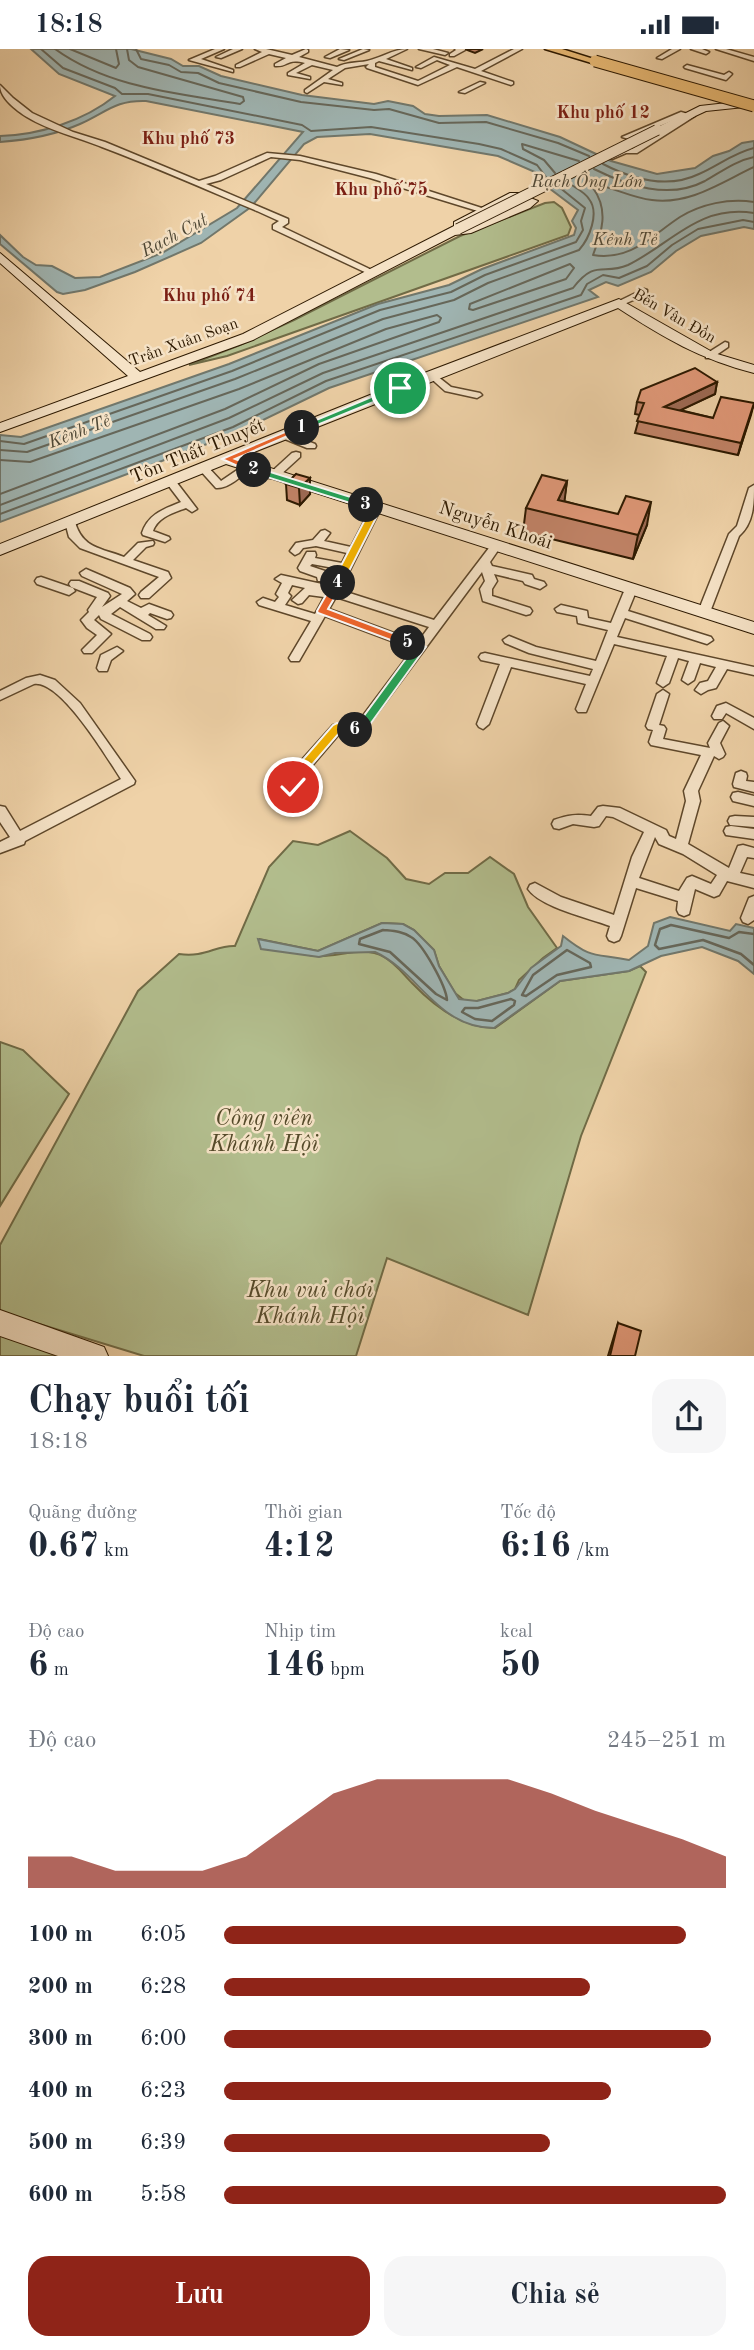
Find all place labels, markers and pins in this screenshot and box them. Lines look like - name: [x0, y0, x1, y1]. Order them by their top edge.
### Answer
- pin: [370, 358, 430, 418]
- pin: 1: [284, 411, 320, 445]
- pin: 2: [236, 453, 272, 487]
- pin: 3: [348, 487, 384, 523]
- pin: 4: [320, 565, 356, 601]
- pin: 5: [390, 625, 426, 661]
- pin: 6: [338, 713, 372, 747]
- pin: [263, 757, 323, 817]

